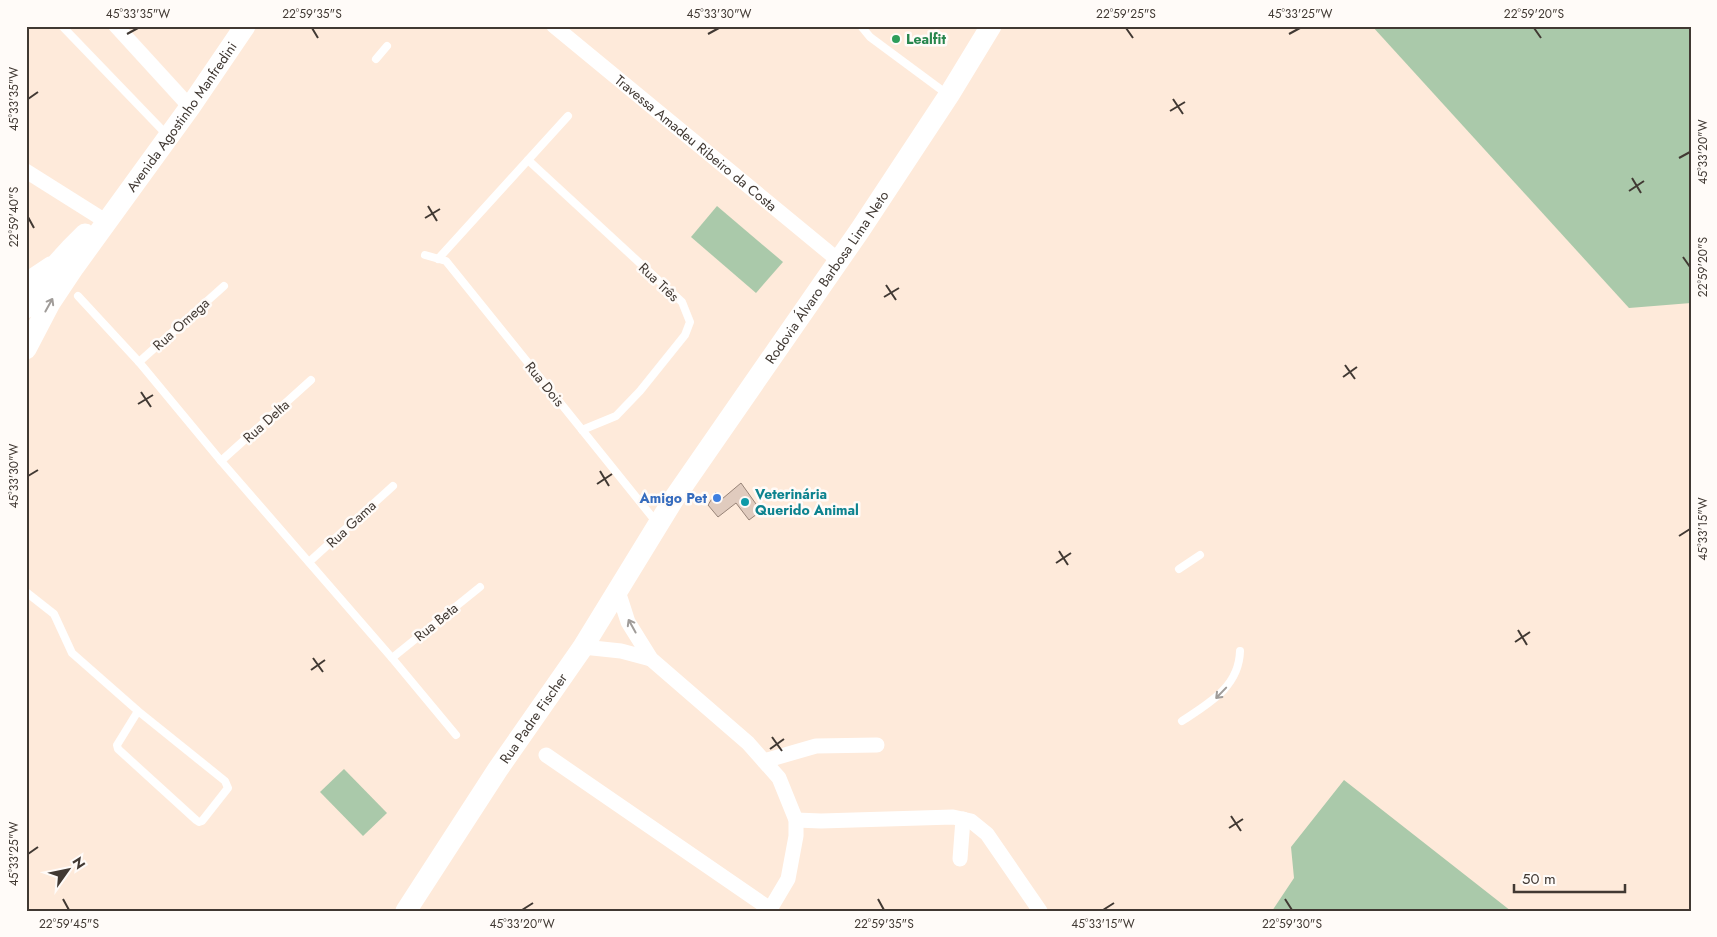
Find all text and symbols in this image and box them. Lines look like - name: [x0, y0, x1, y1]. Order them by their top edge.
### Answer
- text: 45°33'35"W: [106, 5, 170, 23]
- text: 22°59'35"S: [282, 5, 342, 23]
- text: 45°33'30"W: [687, 5, 752, 23]
- text: 22°59'25"S: [1096, 5, 1156, 23]
- text: 45°33'25"W: [1268, 5, 1332, 23]
- text: 22°59'20"S: [1504, 5, 1565, 23]
- place label: Lealfit: [906, 29, 946, 49]
- marker: Lealfit: [890, 33, 902, 45]
- street label: Avenida Agostinho Manfredini: [122, 38, 242, 196]
- text: 45°33'35"W: [5, 67, 23, 131]
- street label: Travessa Amadeu Ribeiro da Costa: [611, 70, 781, 216]
- text: 45°33'20"W: [1694, 119, 1712, 185]
- text: 22°59'40"S: [5, 186, 23, 247]
- street label: Rodovia Álvaro Barbosa Lima Neto: [760, 186, 893, 368]
- text: 22°59'20"S: [1694, 236, 1712, 297]
- street label: Rua Três: [634, 258, 684, 306]
- street label: Rua Omega: [148, 293, 214, 355]
- one-way arrow: [44, 298, 54, 313]
- street label: Rua Dois: [521, 357, 570, 411]
- street label: Rua Delta: [238, 395, 294, 447]
- text: 45°33'30"W: [5, 443, 23, 508]
- place label: Veterinária Querido Animal: [754, 484, 859, 520]
- place label: Amigo Pet: [639, 488, 708, 508]
- marker: Amigo Pet: [711, 492, 723, 504]
- street label: Rua Gama: [322, 496, 380, 552]
- marker: Veterinária Querido Animal: [739, 496, 751, 508]
- text: 45°33'15"W: [1694, 497, 1712, 561]
- street label: Rua Beta: [410, 598, 462, 646]
- one-way arrow: [626, 620, 636, 634]
- street label: Rua Padre Fischer: [495, 669, 572, 768]
- one-way arrow: [1215, 686, 1227, 699]
- text: 45°33'25"W: [5, 822, 23, 886]
- north arrow: [42, 844, 92, 894]
- text: N: [67, 853, 90, 873]
- scale bar: [1514, 862, 1626, 894]
- text: 50 m: [1522, 868, 1556, 890]
- text: 22°59'45"S: [39, 915, 99, 933]
- text: 45°33'20"W: [489, 915, 555, 933]
- text: 22°59'35"S: [854, 915, 914, 933]
- text: 45°33'15"W: [1071, 915, 1135, 933]
- text: 22°59'30"S: [1262, 915, 1322, 933]

